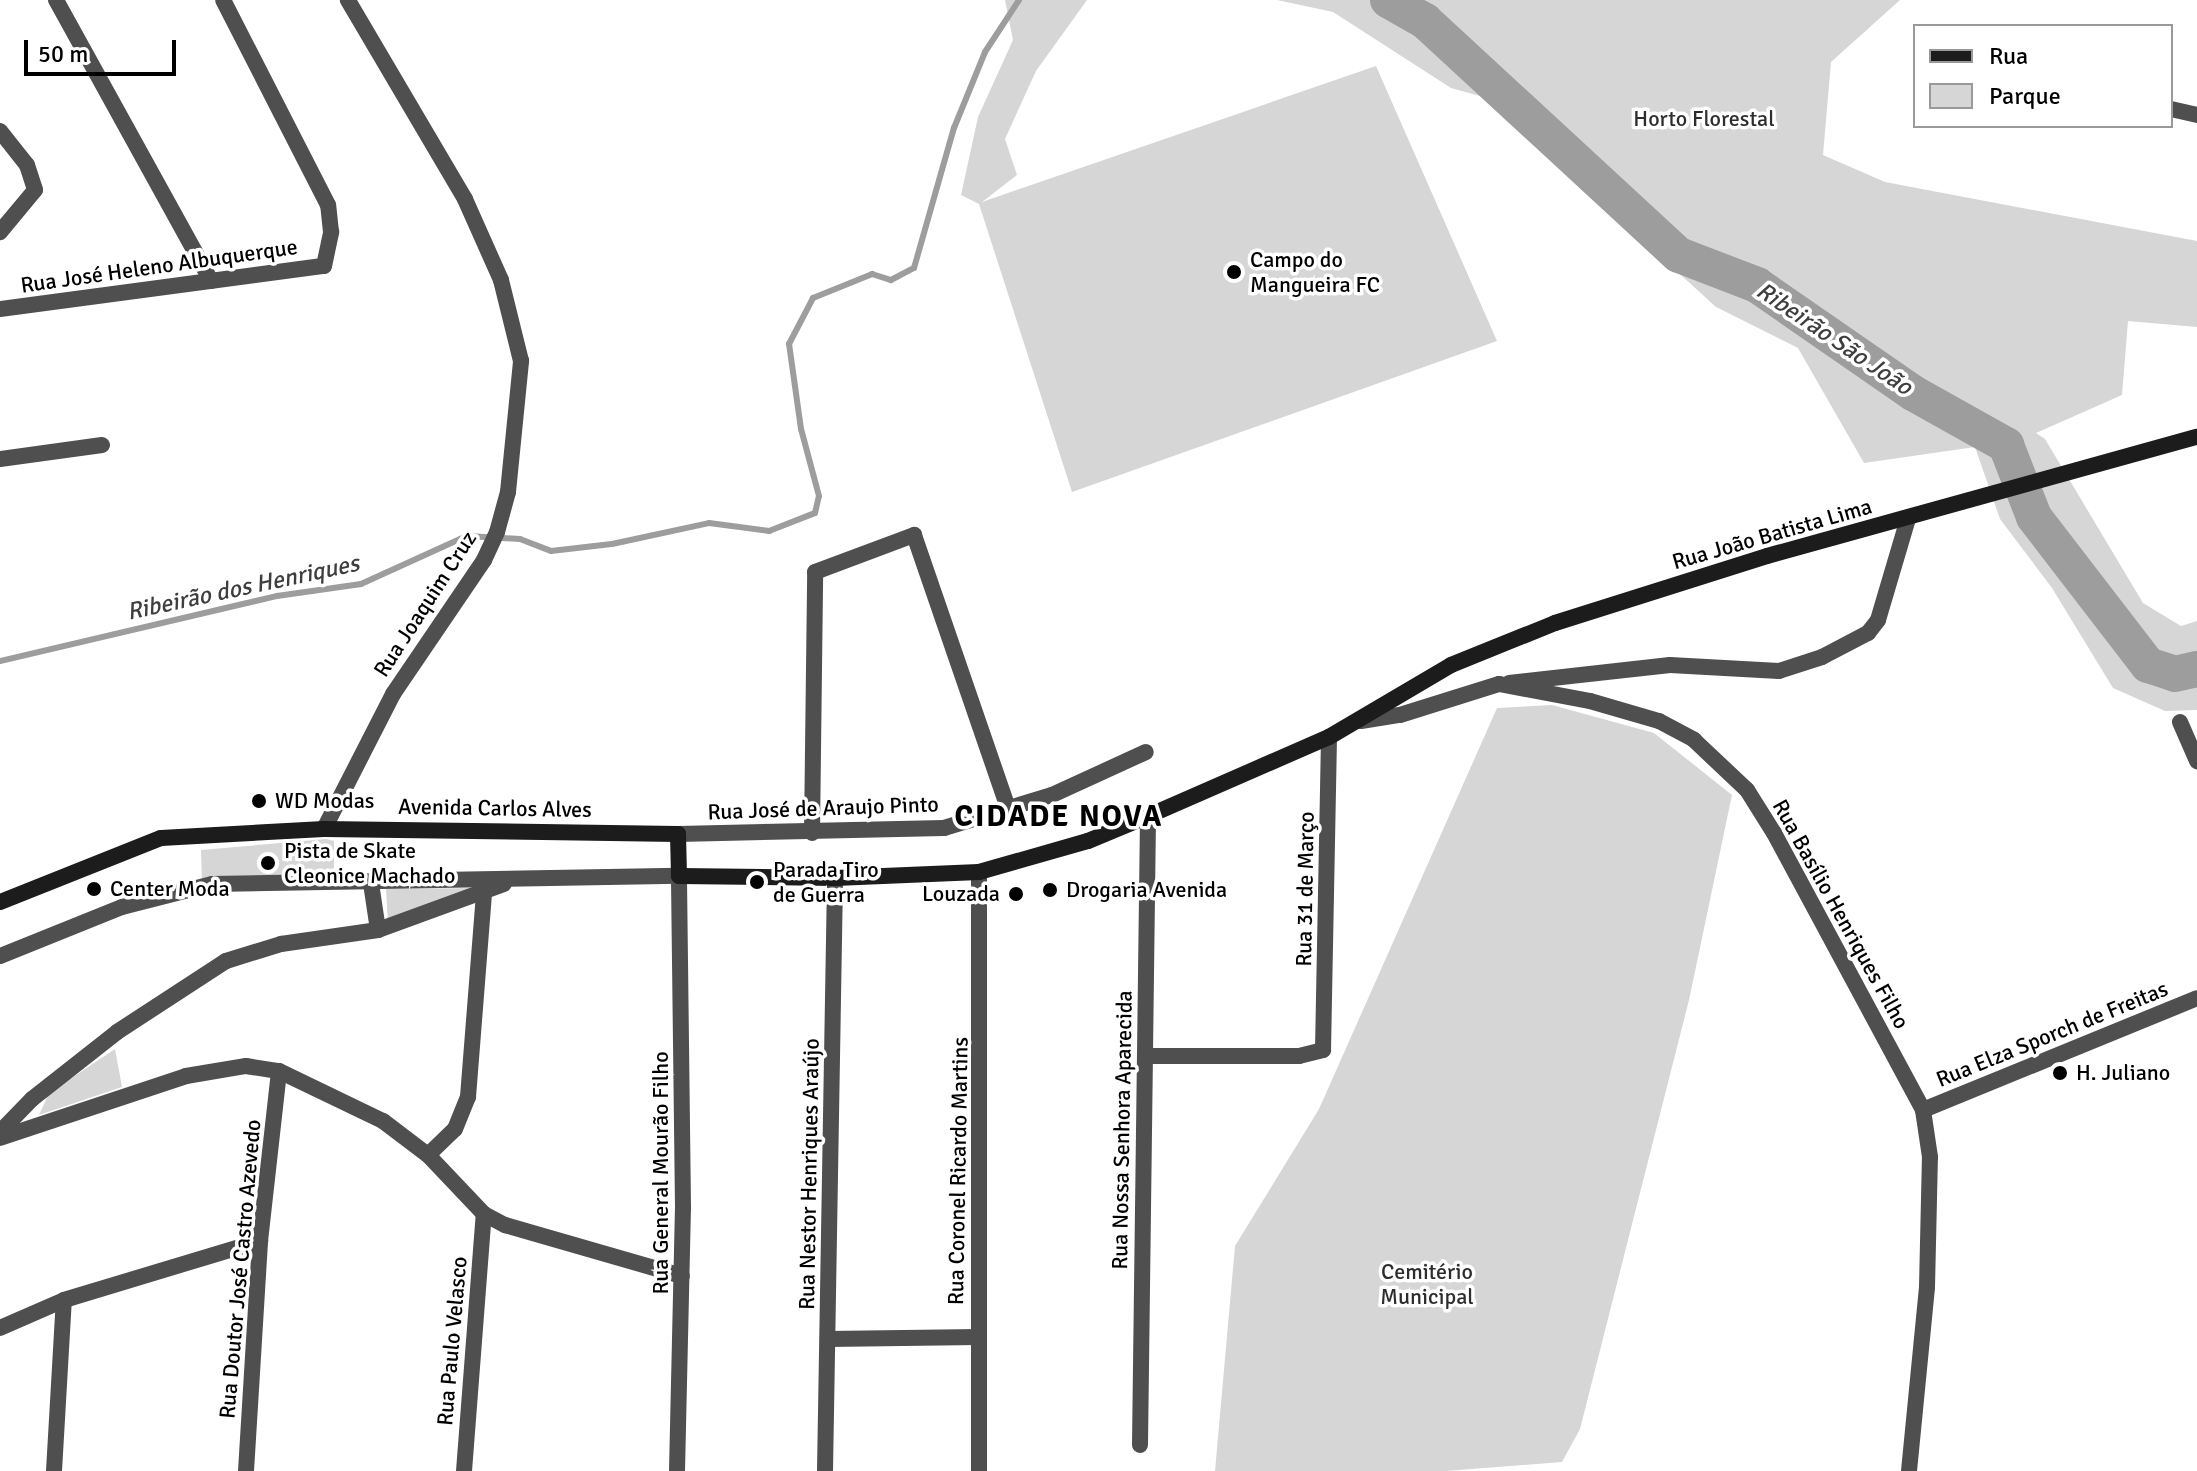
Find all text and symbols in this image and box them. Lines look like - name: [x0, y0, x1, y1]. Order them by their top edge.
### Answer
- scale bar: [28, 24, 180, 74]
- legend: [1913, 24, 2173, 128]
- text: 50 m: [38, 39, 88, 69]
- text: Rua: [1989, 41, 2028, 71]
- text: Parque: [1989, 81, 2061, 111]
- park label: Horto Florestal: [1633, 106, 1775, 132]
- street label: Rua José Heleno Albuquerque: [19, 233, 299, 299]
- place label: Campo do Mangueira FC: [1250, 246, 1380, 298]
- marker: Campo do Mangueira FC: [1225, 263, 1243, 281]
- water label: Ribeirão São João: [1751, 276, 1917, 402]
- street label: Rua João Batista Lima: [1669, 493, 1875, 575]
- street label: Rua Joaquim Cruz: [368, 526, 482, 682]
- water label: Ribeirão dos Henriques: [124, 549, 362, 627]
- place label: WD Modas: [275, 788, 374, 814]
- street label: Rua José de Araujo Pinto: [707, 791, 939, 825]
- marker: WD Modas: [250, 792, 268, 810]
- street label: Avenida Carlos Alves: [398, 793, 592, 823]
- street label: Rua Basílio Henriques Filho: [1767, 795, 1915, 1033]
- district label: CIDADE NOVA: [955, 799, 1163, 835]
- street label: Rua 31 de Março: [1290, 811, 1320, 967]
- place label: Pista de Skate Cleonice Machado: [284, 837, 455, 888]
- marker: Pista de Skate Cleonice Machado: [259, 854, 277, 872]
- place label: Parada Tiro de Guerra: [773, 856, 879, 908]
- marker: Parada Tiro de Guerra: [748, 873, 766, 891]
- place label: Center Moda: [110, 876, 230, 902]
- place label: Drogaria Avenida: [1066, 877, 1227, 903]
- marker: Center Moda: [85, 880, 103, 898]
- place label: Louzada: [922, 881, 1000, 907]
- marker: Drogaria Avenida: [1041, 881, 1059, 899]
- marker: Louzada: [1007, 885, 1025, 903]
- street label: Rua Elza Sporch de Freitas: [1932, 975, 2172, 1093]
- street label: Rua Nossa Senhora Aparecida: [1106, 990, 1138, 1270]
- street label: Rua Coronel Ricardo Martins: [942, 1037, 974, 1305]
- street label: Rua Nestor Henriques Araújo: [793, 1038, 825, 1310]
- street label: Rua General Mourão Filho: [648, 1051, 674, 1295]
- place label: H. Juliano: [2076, 1060, 2170, 1086]
- marker: H. Juliano: [2051, 1064, 2069, 1082]
- street label: Rua Doutor José Castro Azevedo: [214, 1118, 266, 1420]
- street label: Rua Paulo Velasco: [431, 1255, 473, 1427]
- park label: Cemitério Municipal: [1380, 1258, 1474, 1310]

